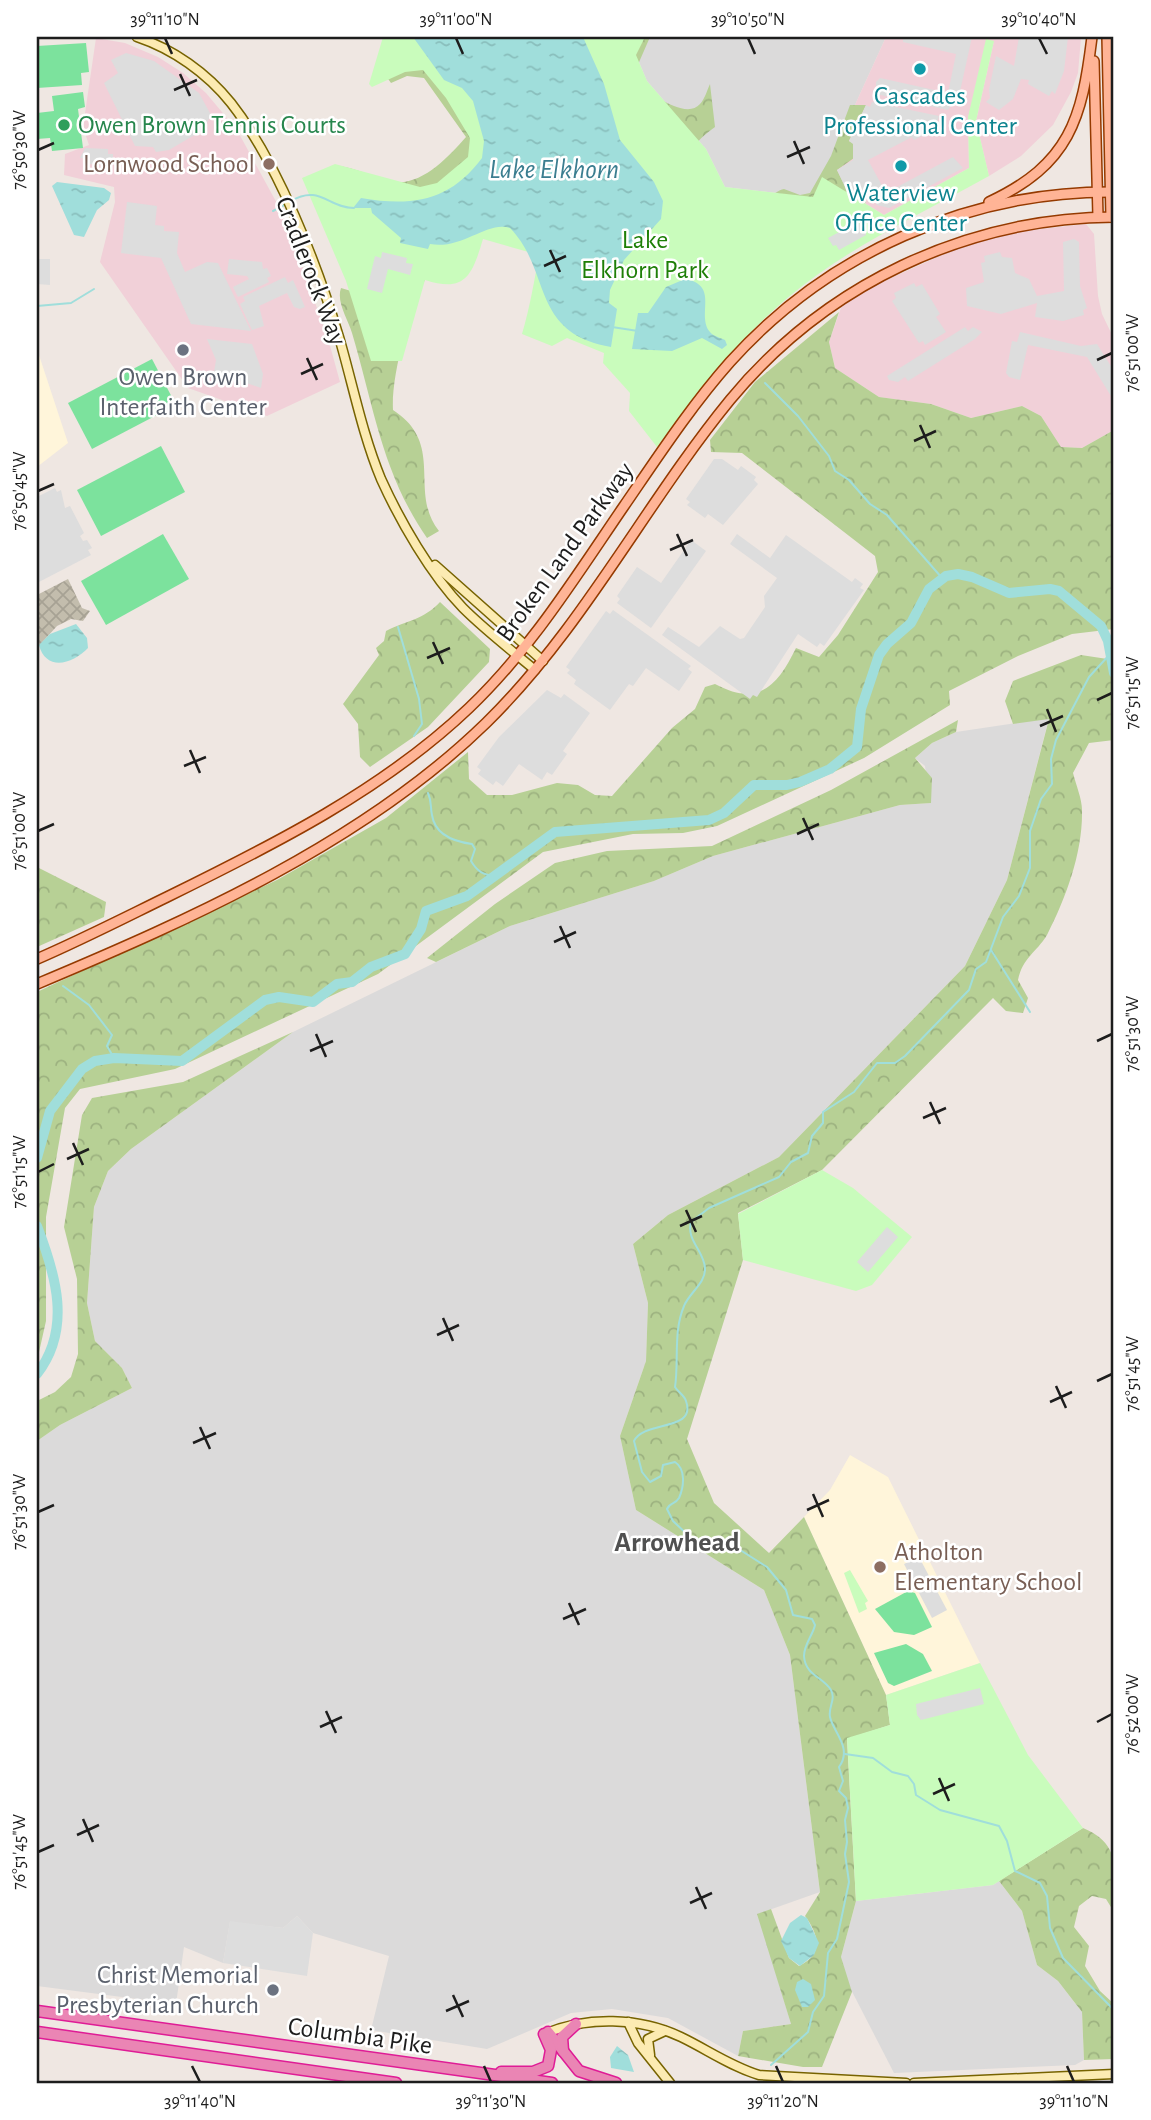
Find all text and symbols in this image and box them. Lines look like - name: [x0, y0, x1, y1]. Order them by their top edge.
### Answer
- text: 39°11'10"N: [130, 11, 200, 29]
- text: 39°11'00"N: [420, 11, 492, 29]
- text: 39°10'50"N: [711, 11, 785, 29]
- text: 39°10'40"N: [1001, 11, 1077, 29]
- marker: Cascades Professional Center: [912, 61, 928, 77]
- place label: Cascades Professional Center: [823, 83, 1018, 139]
- text: 76°50'30"W: [11, 110, 29, 190]
- place label: Owen Brown Tennis Courts: [78, 112, 346, 138]
- marker: Owen Brown Tennis Courts: [56, 117, 72, 133]
- place label: Lornwood School: [83, 151, 255, 177]
- marker: Lornwood School: [261, 156, 277, 172]
- water label: Lake Elkhorn: [489, 156, 619, 184]
- marker: Waterview Office Center: [893, 158, 909, 174]
- place label: Waterview Office Center: [835, 180, 967, 236]
- street label: Cradlerock Way: [271, 193, 351, 349]
- park label: Lake Elkhorn Park: [581, 227, 709, 283]
- text: 76°51'00"W: [1124, 314, 1142, 392]
- marker: Owen Brown Interfaith Center: [175, 342, 191, 358]
- place label: Owen Brown Interfaith Center: [99, 364, 267, 420]
- text: 76°50'45"W: [11, 452, 29, 530]
- street label: Broken Land Parkway: [491, 458, 639, 646]
- text: 76°51'15"W: [1124, 656, 1142, 730]
- text: 76°51'00"W: [11, 792, 29, 870]
- text: 76°51'30"W: [1124, 996, 1142, 1072]
- text: 76°51'15"W: [11, 1135, 29, 1209]
- text: 76°51'45"W: [1124, 1336, 1142, 1412]
- text: 76°51'30"W: [11, 1474, 29, 1550]
- district label: Arrowhead: [614, 1529, 740, 1557]
- place label: Atholton Elementary School: [894, 1539, 1083, 1595]
- marker: Atholton Elementary School: [872, 1559, 888, 1575]
- text: 76°52'00"W: [1124, 1674, 1142, 1754]
- text: 76°51'45"W: [11, 1814, 29, 1890]
- place label: Christ Memorial Presbyterian Church: [56, 1962, 259, 2018]
- marker: Christ Memorial Presbyterian Church: [265, 1982, 281, 1998]
- street label: Columbia Pike: [286, 2013, 434, 2059]
- text: 39°11'40"N: [164, 2093, 236, 2111]
- text: 39°11'30"N: [456, 2093, 526, 2111]
- text: 39°11'20"N: [747, 2093, 819, 2111]
- text: 39°11'10"N: [1039, 2093, 1109, 2111]

